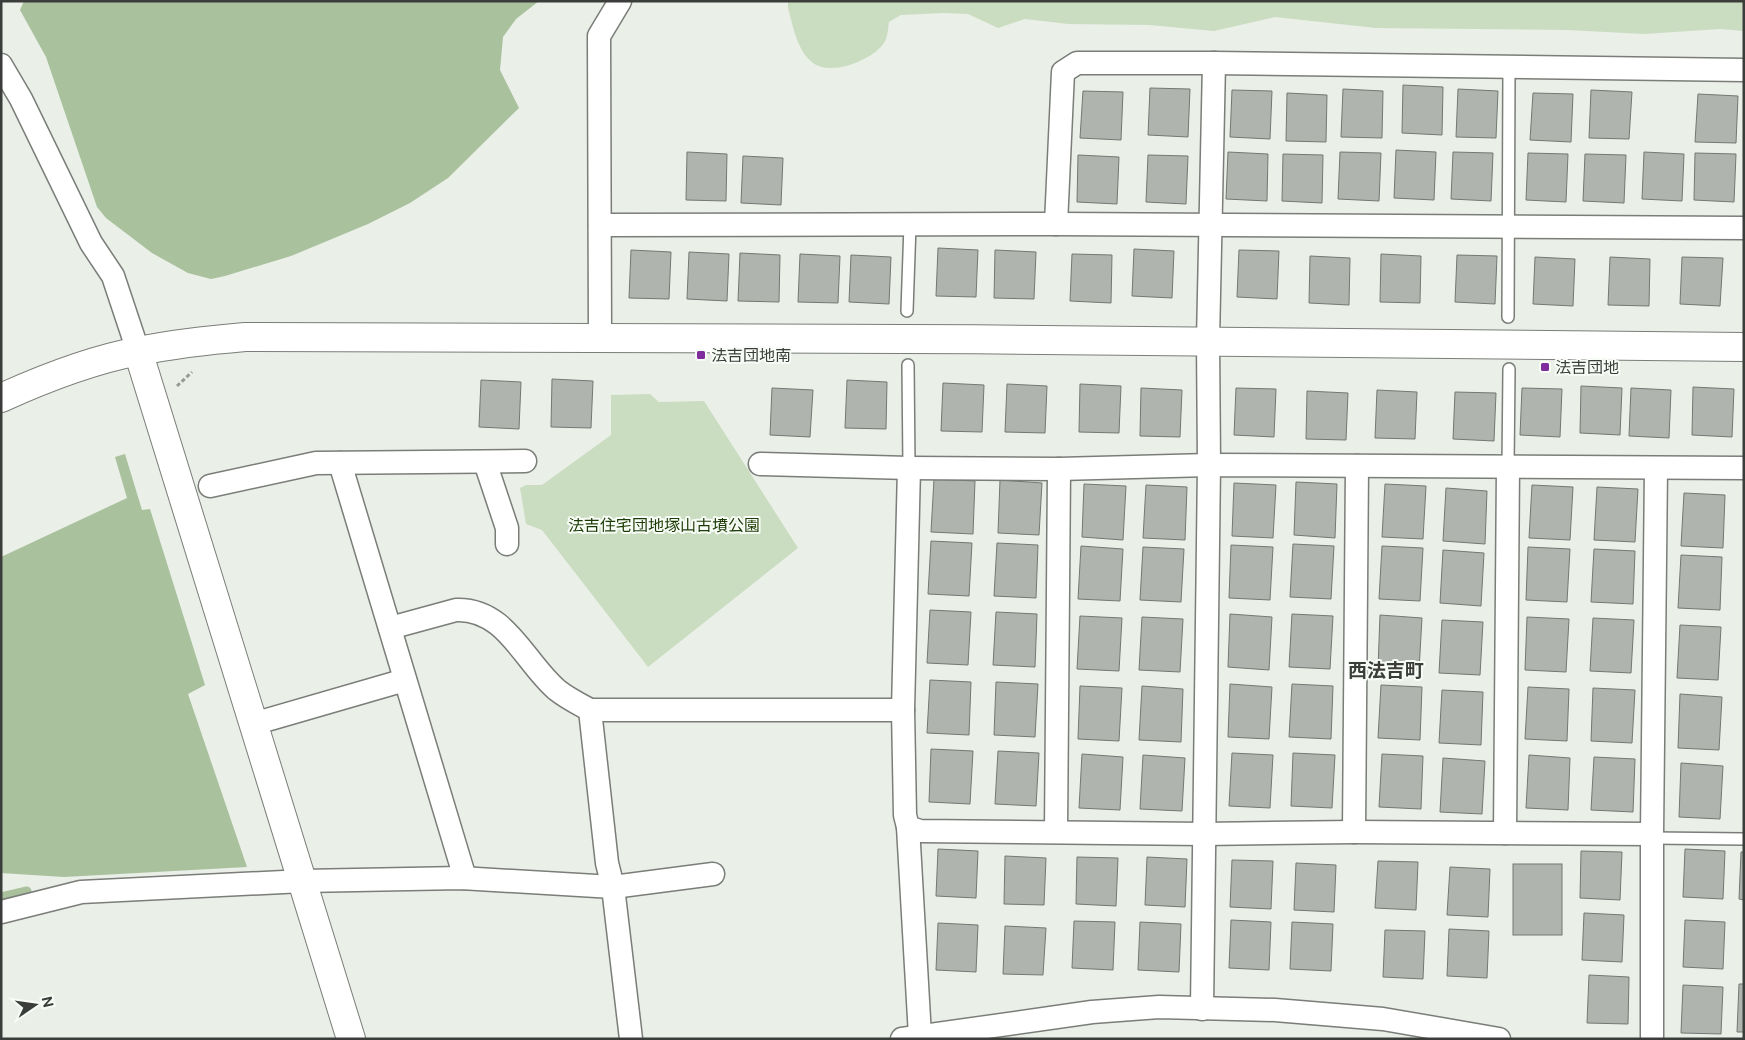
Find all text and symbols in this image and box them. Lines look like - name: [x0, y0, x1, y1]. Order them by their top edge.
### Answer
- place label: 法吉団地南: [711, 346, 791, 365]
- marker: 法吉団地南: [695, 349, 707, 361]
- place label: 法吉団地: [1555, 358, 1619, 377]
- marker: 法吉団地: [1539, 361, 1551, 373]
- park label: 法吉住宅団地塚山古墳公園: [568, 516, 760, 535]
- district label: 西法吉町: [1348, 659, 1424, 681]
- north arrow: [10, 980, 60, 1030]
- text: N: [39, 995, 57, 1009]

